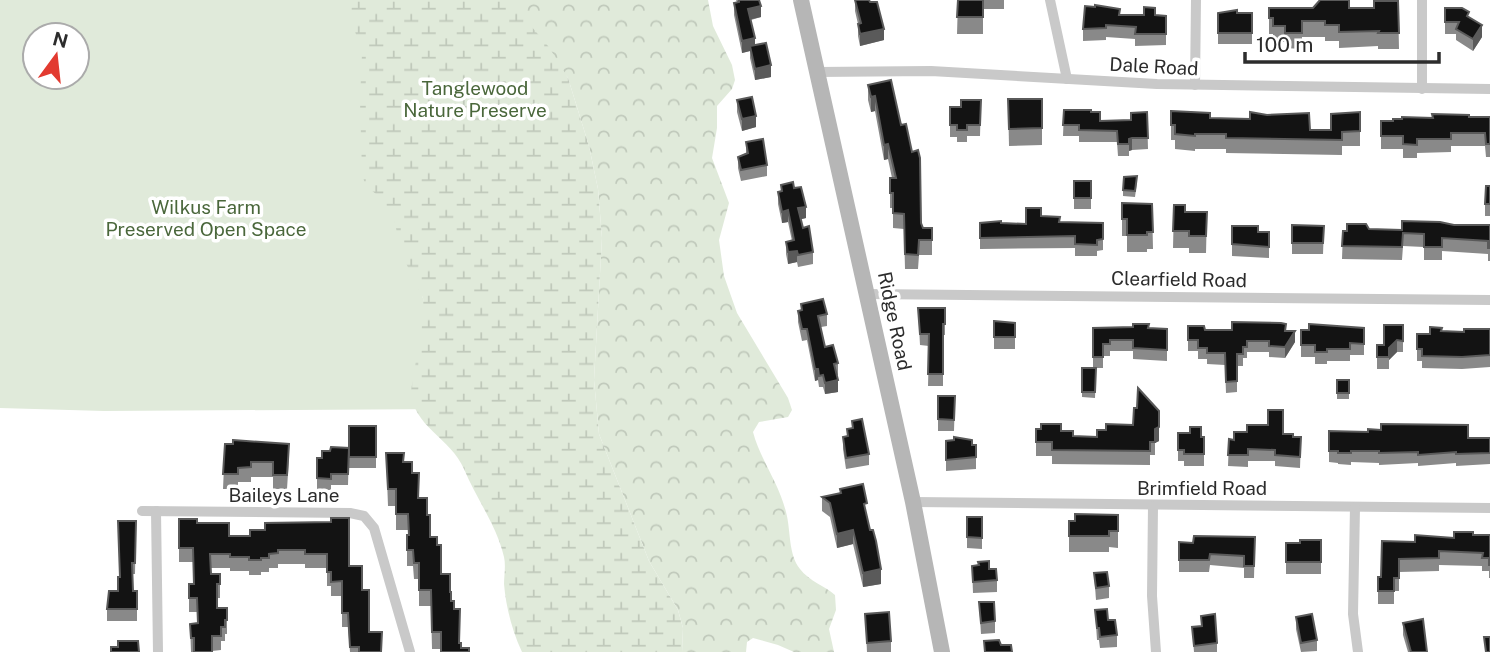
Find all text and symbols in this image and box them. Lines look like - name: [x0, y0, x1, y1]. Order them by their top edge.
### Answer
- north arrow: [21, 21, 91, 91]
- scale bar: [1245, 21, 1439, 65]
- text: N: [50, 27, 70, 52]
- text: 100 m: [1256, 32, 1313, 57]
- street label: Dale Road: [1109, 53, 1199, 79]
- park label: Tanglewood Nature Preserve: [403, 77, 547, 121]
- park label: Wilkus Farm Preserved Open Space: [105, 196, 307, 240]
- street label: Clearfield Road: [1111, 267, 1247, 291]
- street label: Ridge Road: [874, 270, 916, 372]
- street label: Brimfield Road: [1137, 477, 1267, 499]
- street label: Baileys Lane: [228, 484, 340, 506]

